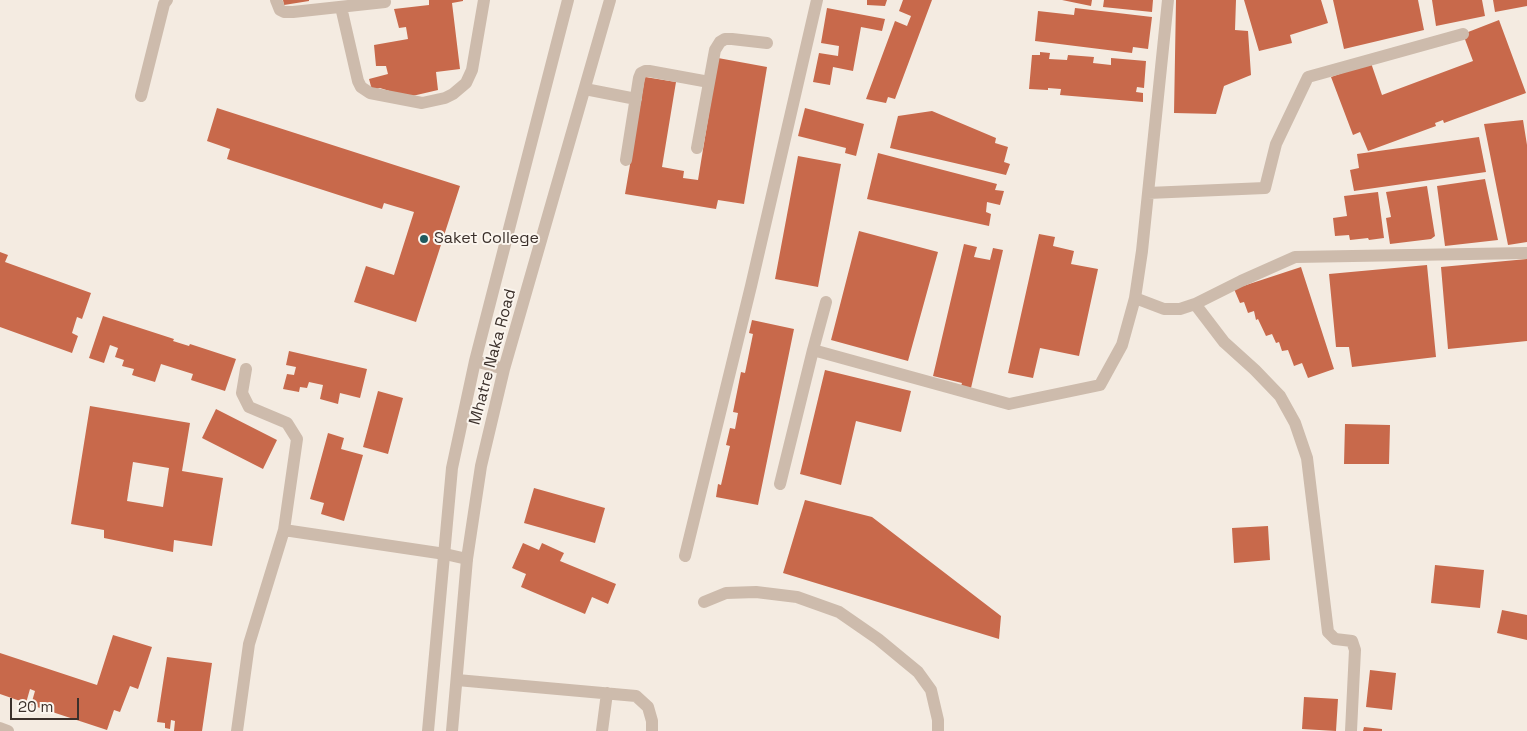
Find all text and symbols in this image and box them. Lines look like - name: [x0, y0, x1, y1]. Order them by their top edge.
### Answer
- place label: Saket College: [434, 229, 539, 249]
- marker: Saket College: [418, 233, 430, 245]
- street label: Mhatre Naka Road: [466, 287, 520, 427]
- scale bar: [12, 688, 81, 720]
- text: 20 m: [18, 697, 53, 716]

